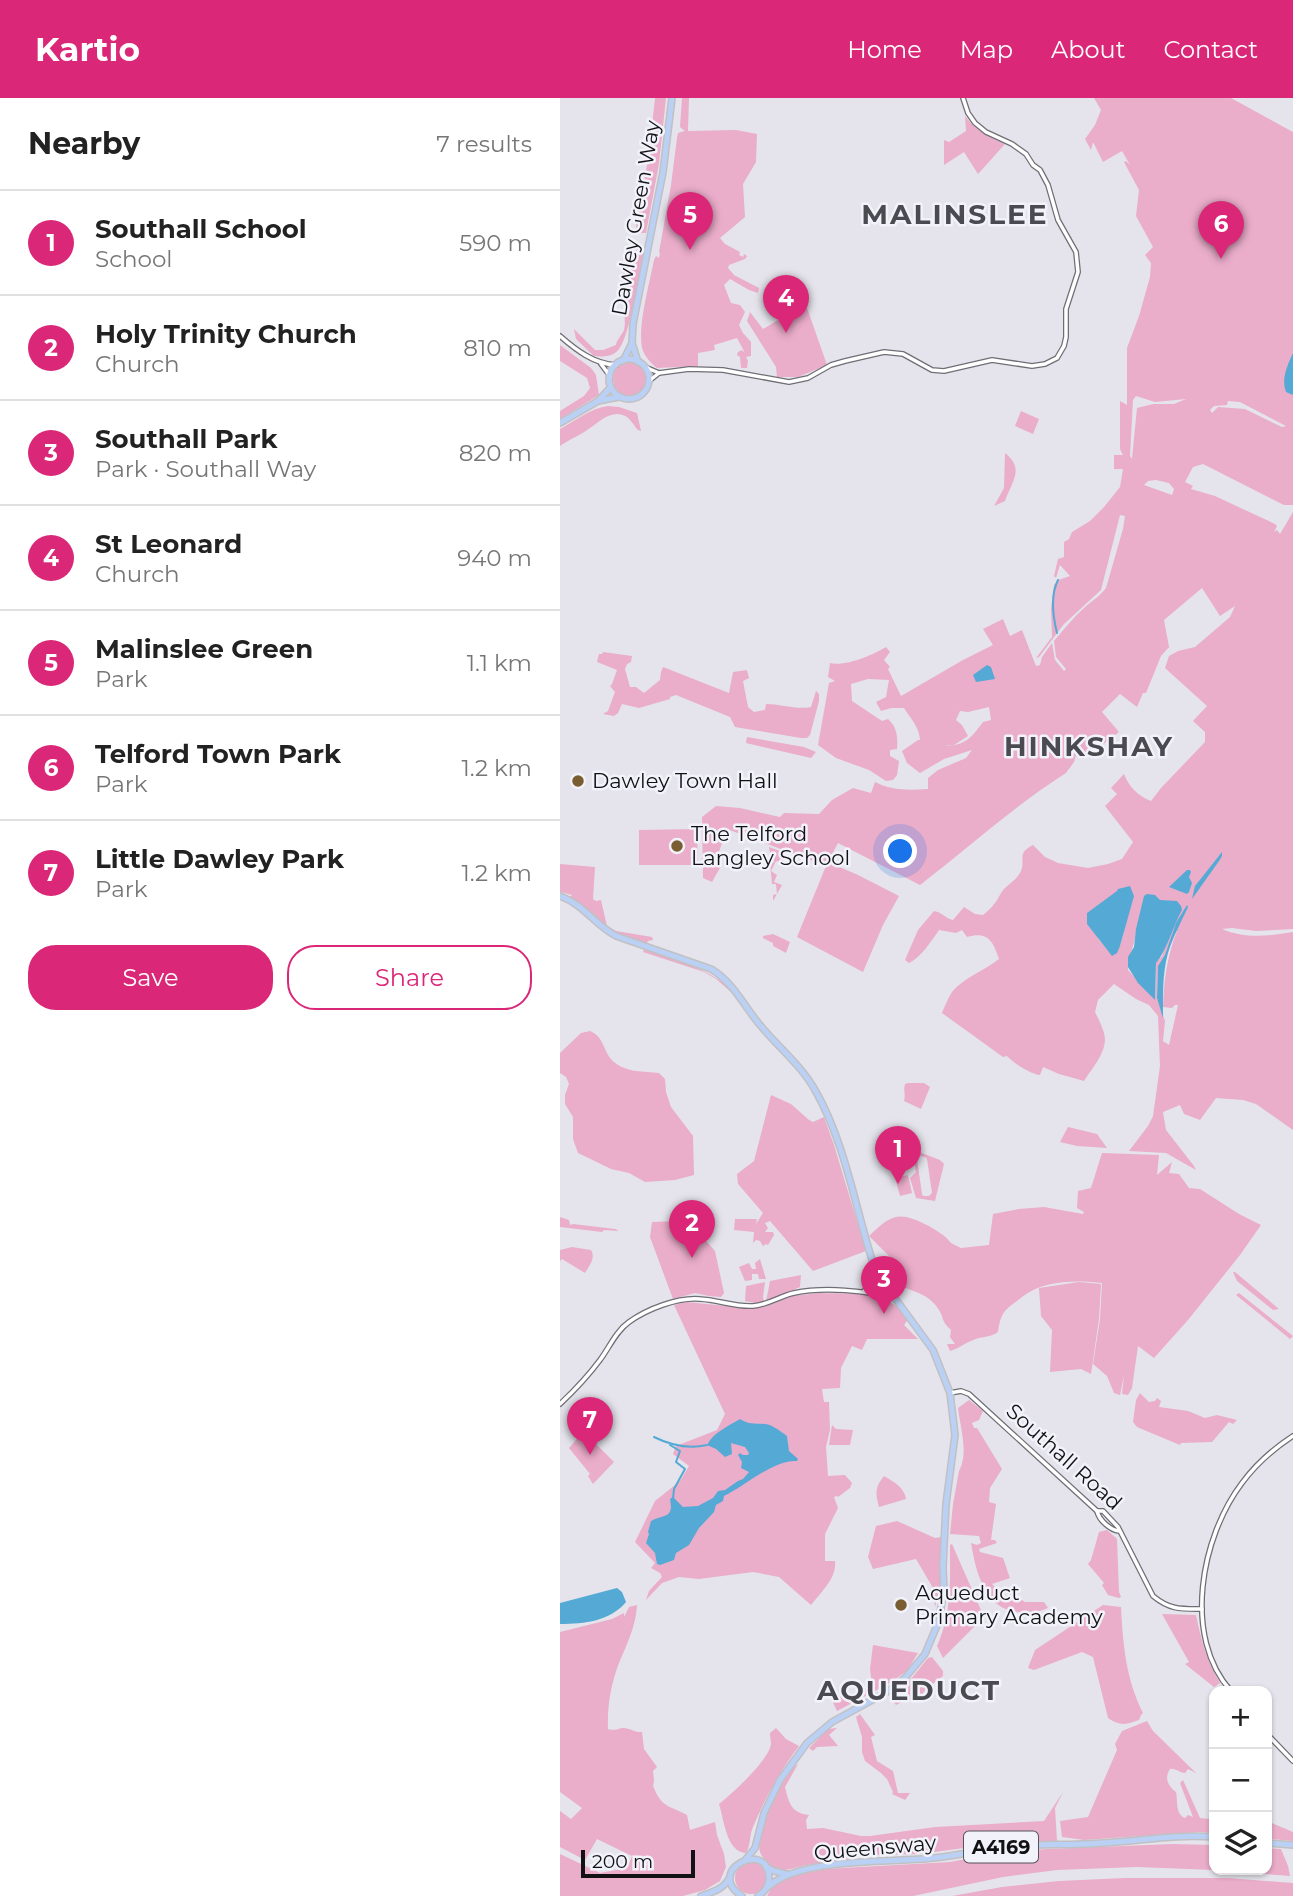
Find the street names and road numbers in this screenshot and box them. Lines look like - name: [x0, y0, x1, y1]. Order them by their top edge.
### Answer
- street label: Dawley Green Way: [606, 118, 665, 318]
- street label: Southall Road: [1001, 1398, 1127, 1515]
- street label: Queensway: [813, 1830, 938, 1865]
- road number: A4169: [964, 1832, 1038, 1862]

